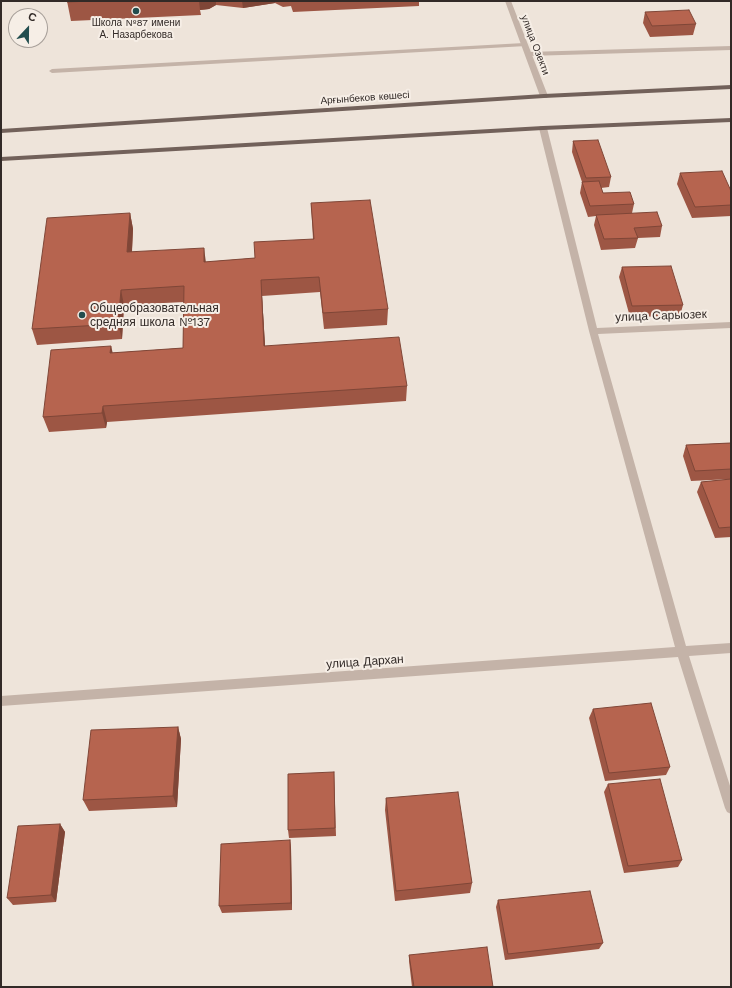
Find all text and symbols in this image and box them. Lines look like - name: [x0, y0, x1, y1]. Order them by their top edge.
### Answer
- marker: Школа №87 имени А. Назарбекова: [131, 6, 141, 16]
- north arrow: [8, 8, 48, 48]
- text: С: [26, 10, 38, 25]
- street label: улица Озекти: [518, 13, 552, 77]
- place label: Школа №87 имени А. Назарбекова: [92, 17, 180, 40]
- street label: Арғынбеков көшесі: [320, 89, 410, 107]
- place label: Общеобразовательная средняя школа №137: [90, 301, 219, 329]
- street label: улица Сарыозек: [615, 307, 707, 325]
- marker: Общеобразовательная средняя школа №137: [77, 310, 87, 320]
- street label: улица Дархан: [326, 652, 404, 672]

